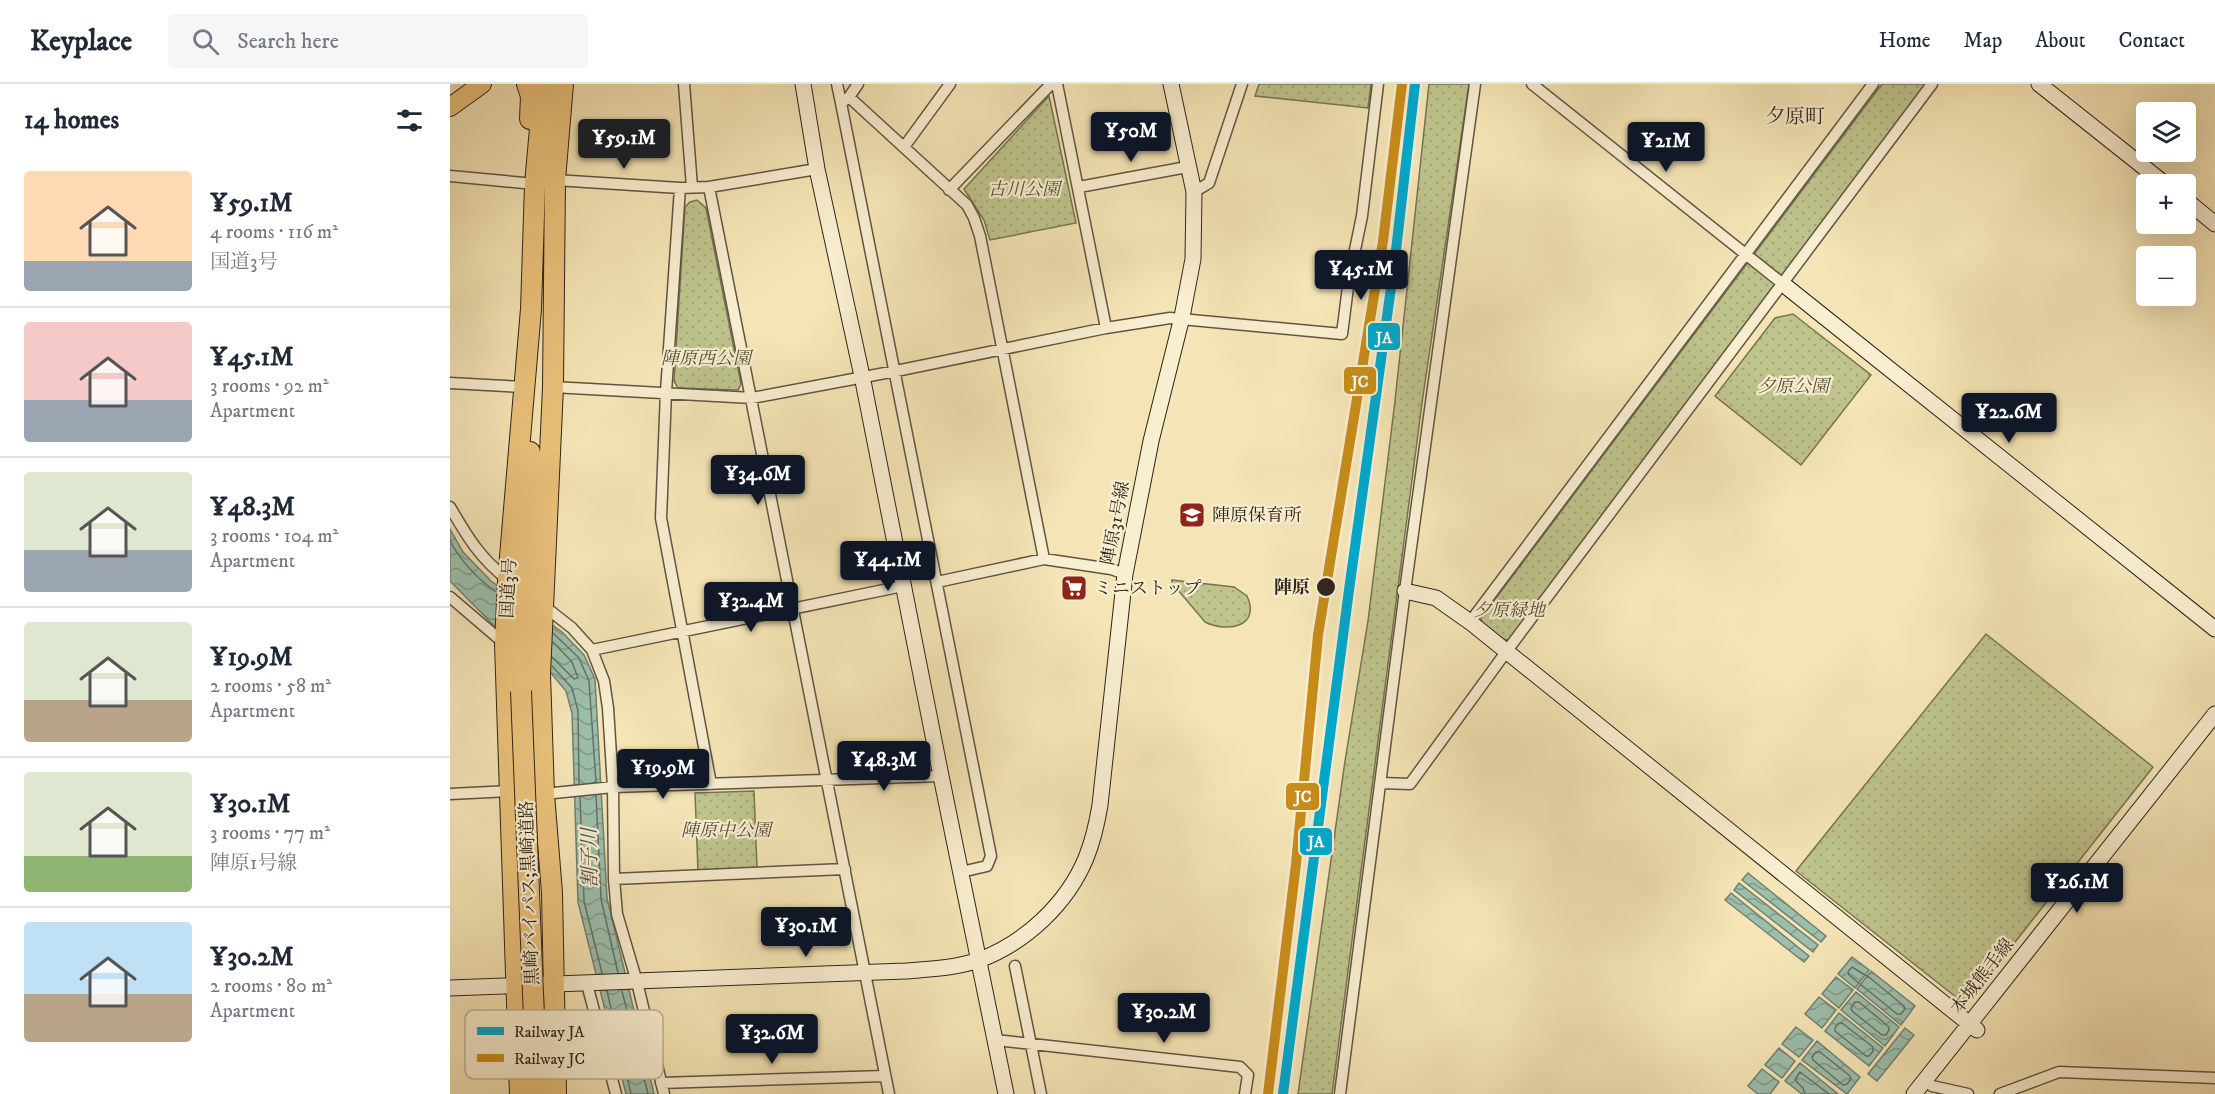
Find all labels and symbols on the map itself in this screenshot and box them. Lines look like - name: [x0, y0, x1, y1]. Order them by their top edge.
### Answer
- district label: 夕原町: [1765, 105, 1825, 130]
- pin: ¥50M: [1095, 112, 1167, 163]
- pin: ¥59.1M: [575, 119, 673, 170]
- pin: ¥21M: [1630, 122, 1702, 173]
- park label: 古川公園: [988, 179, 1063, 201]
- pin: ¥45.1M: [1312, 250, 1410, 301]
- line badge: JA: [1367, 322, 1401, 351]
- text: JA: [1374, 328, 1393, 348]
- park label: 陣原西公園: [661, 348, 754, 370]
- line badge: JC: [1343, 366, 1377, 395]
- text: JC: [1350, 372, 1368, 392]
- park label: 夕原公園: [1757, 376, 1832, 398]
- pin: ¥22.6M: [1960, 393, 2058, 444]
- pin: ¥34.6M: [709, 455, 807, 506]
- street label: 陣原31号線: [1097, 479, 1135, 567]
- school or university icon: 陣原保育所: [1177, 500, 1207, 530]
- place label: 陣原保育所: [1212, 505, 1302, 527]
- pin: ¥44.1M: [839, 541, 937, 592]
- street label: 国道3号: [496, 557, 522, 619]
- supermarket icon: ミニストップ: [1059, 573, 1089, 603]
- marker: 陣原: [1315, 576, 1337, 598]
- place label: 陣原: [1274, 577, 1310, 599]
- place label: ミニストップ: [1094, 578, 1201, 600]
- pin: ¥32.4M: [702, 582, 800, 633]
- park label: 夕原緑地: [1473, 600, 1547, 622]
- pin: ¥48.3M: [835, 741, 933, 792]
- pin: ¥19.9M: [614, 749, 712, 800]
- line badge: JC: [1285, 782, 1320, 811]
- text: JC: [1293, 787, 1311, 807]
- street label: 黒崎バイパス;黒崎道路: [516, 800, 544, 986]
- park label: 陣原中公園: [681, 820, 774, 842]
- water label: 割子川: [577, 826, 604, 888]
- line badge: JA: [1299, 827, 1333, 856]
- text: JA: [1306, 832, 1325, 852]
- pin: ¥26.1M: [2028, 863, 2126, 914]
- pin: ¥30.1M: [757, 907, 855, 958]
- street label: 本城熊手線: [1946, 934, 2019, 1019]
- pin: ¥30.2M: [1115, 993, 1213, 1044]
- legend: [465, 1010, 663, 1079]
- pin: ¥32.6M: [723, 1014, 821, 1065]
- text: Railway JA: [514, 1022, 585, 1042]
- text: Railway JC: [514, 1049, 585, 1069]

